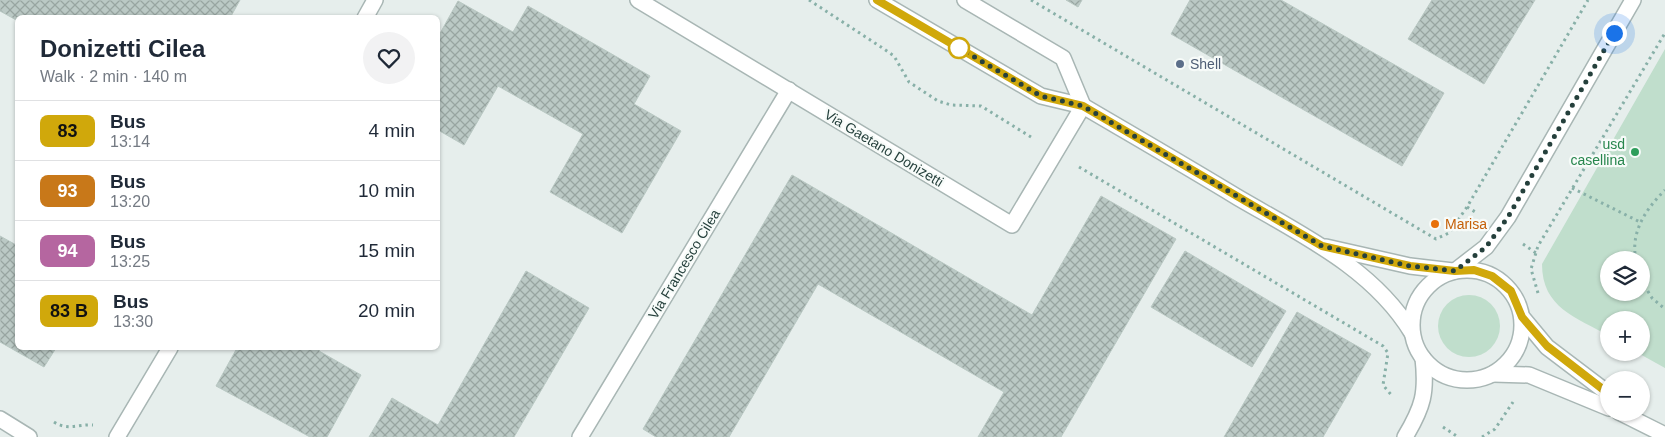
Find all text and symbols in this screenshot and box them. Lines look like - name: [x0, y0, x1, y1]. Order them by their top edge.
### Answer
- your location: [1602, 21, 1627, 46]
- button: heart: [363, 32, 415, 84]
- text: Donizetti Cilea: [40, 35, 205, 62]
- unlabelled marker: [948, 37, 970, 59]
- place label: Shell: [1190, 56, 1221, 72]
- marker: Shell: [1174, 58, 1186, 70]
- text: Walk · 2 min · 140 m: [40, 68, 187, 85]
- street label: Via Gaetano Donizetti: [822, 106, 946, 190]
- text: Bus: [110, 111, 146, 132]
- text: 4 min: [369, 120, 415, 141]
- text: 83: [57, 121, 78, 141]
- text: 13:14: [110, 133, 150, 150]
- place label: usd casellina: [1571, 136, 1625, 168]
- marker: usd casellina: [1629, 146, 1641, 158]
- text: Bus: [110, 171, 146, 192]
- text: 10 min: [358, 180, 415, 201]
- text: 93: [57, 181, 78, 201]
- text: 13:20: [110, 193, 150, 210]
- street label: Via Francesco Cilea: [645, 206, 723, 322]
- place label: Marisa: [1445, 216, 1487, 232]
- marker: Marisa: [1429, 218, 1441, 230]
- text: Bus: [110, 231, 146, 252]
- text: 15 min: [358, 240, 415, 261]
- text: 94: [57, 241, 78, 261]
- map controls: [1600, 251, 1650, 421]
- button: layers: [1600, 251, 1650, 301]
- text: 13:25: [110, 253, 150, 270]
- text: Bus: [113, 291, 149, 312]
- text: 20 min: [358, 300, 415, 321]
- text: 83 B: [50, 301, 88, 321]
- button: +: [1600, 311, 1650, 361]
- text: 13:30: [113, 313, 153, 330]
- button: −: [1600, 371, 1650, 421]

